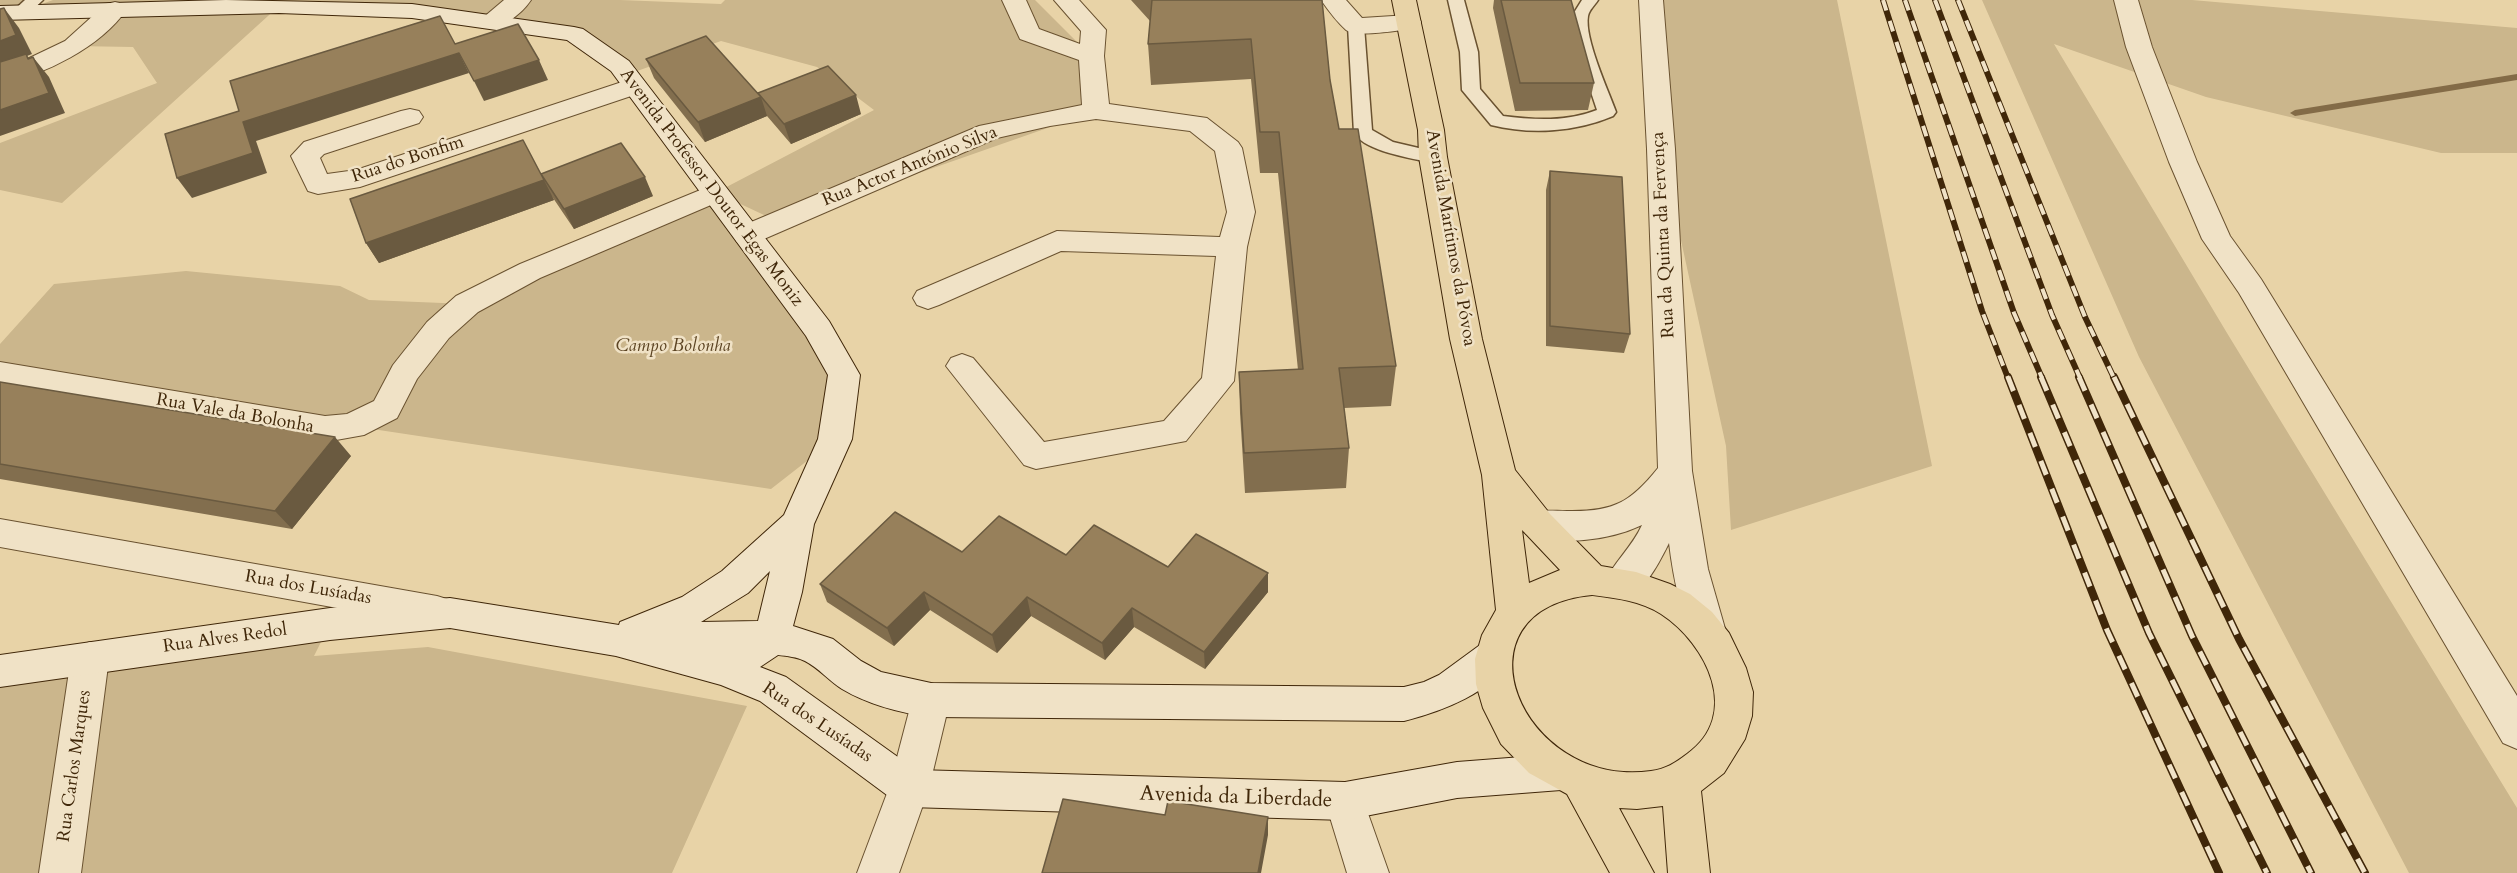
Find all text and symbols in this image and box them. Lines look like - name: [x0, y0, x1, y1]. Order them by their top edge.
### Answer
- street label: Avenida Professor Doutor Egas Moniz: [614, 65, 808, 311]
- street label: Rua Actor António Silva: [819, 122, 1001, 212]
- street label: Avenida Marítimos da Póvoa: [1420, 128, 1480, 348]
- street label: Rua da Quinta da Fervença: [1648, 131, 1680, 339]
- street label: Rua do Bonfim: [349, 132, 467, 188]
- park label: Campo Bolonha: [615, 336, 731, 358]
- street label: Rua Vale da Bolonha: [154, 389, 316, 439]
- street label: Rua dos Lusíadas: [243, 566, 373, 610]
- street label: Rua Alves Redol: [162, 620, 288, 658]
- street label: Rua dos Lusíadas: [758, 678, 876, 768]
- street label: Rua Carlos Marques: [54, 689, 96, 843]
- street label: Avenida da Liberdade: [1139, 782, 1333, 814]

